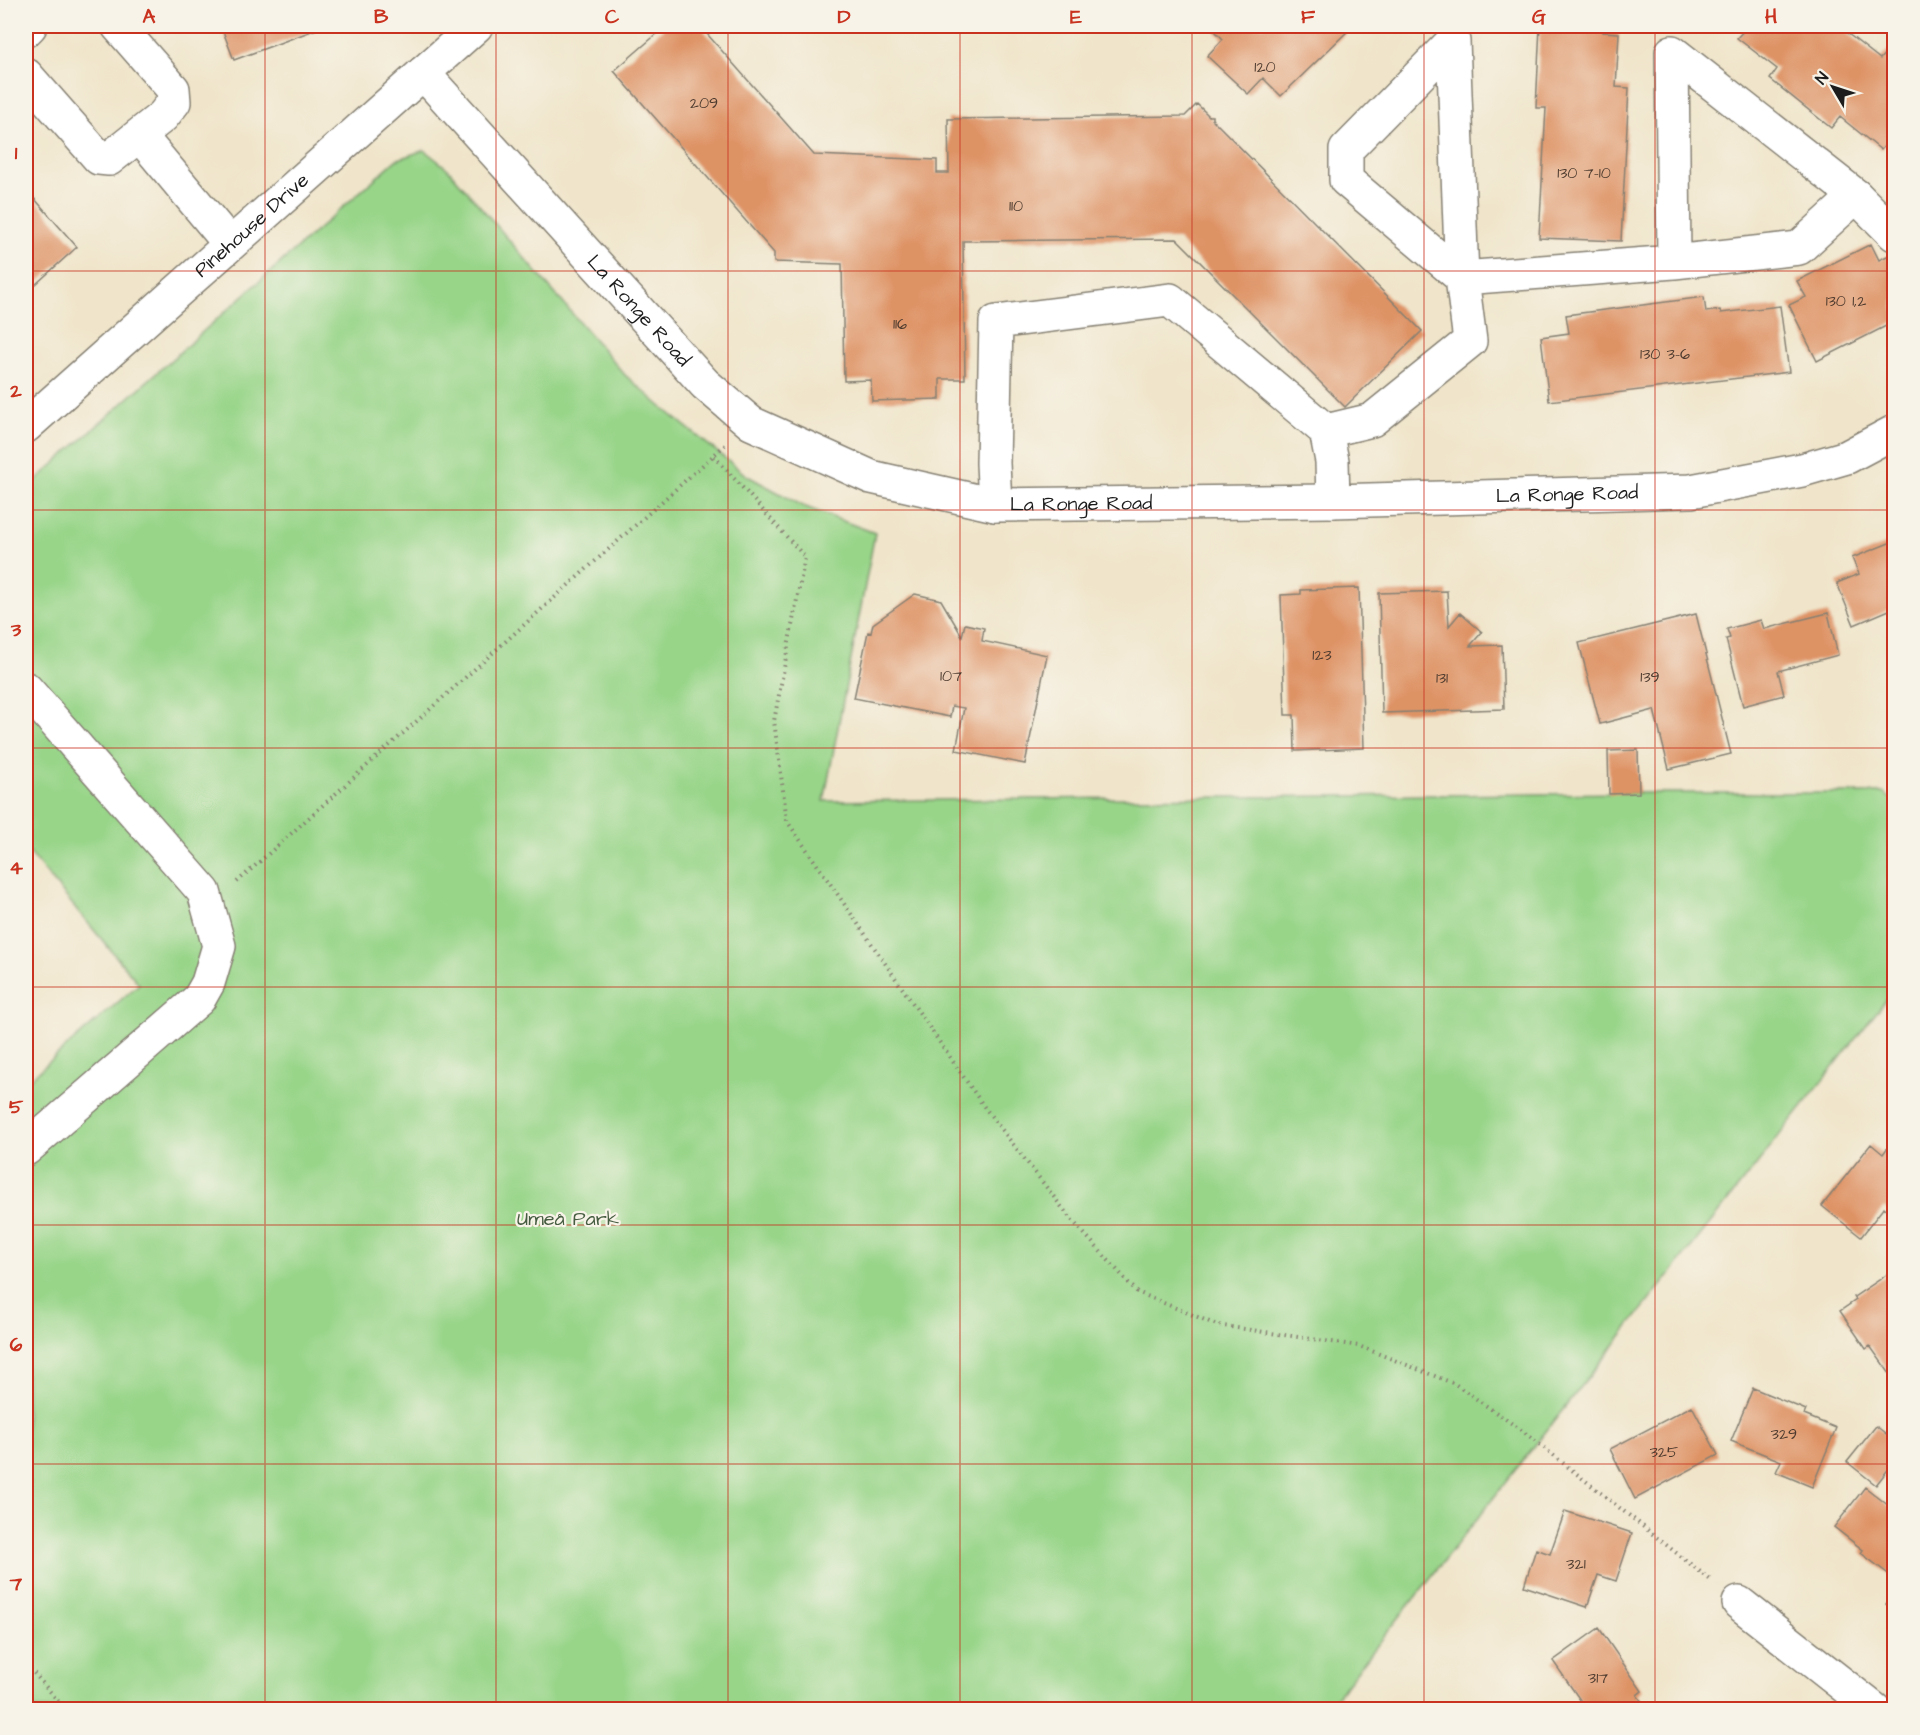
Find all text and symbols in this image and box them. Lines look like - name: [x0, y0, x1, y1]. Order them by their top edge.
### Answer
- text: A: [143, 3, 156, 31]
- text: B: [374, 3, 389, 31]
- text: C: [605, 3, 620, 31]
- text: D: [838, 3, 851, 31]
- text: E: [1070, 3, 1082, 31]
- text: F: [1301, 3, 1316, 31]
- text: G: [1532, 3, 1546, 31]
- text: H: [1765, 3, 1777, 31]
- house number: 120: [1254, 56, 1276, 78]
- north arrow: [1803, 57, 1863, 117]
- text: N: [1810, 67, 1834, 89]
- house number: 209: [690, 92, 718, 114]
- text: 1: [15, 139, 18, 167]
- house number: 130 7-10: [1557, 162, 1611, 184]
- street label: Pinehouse Drive: [188, 167, 315, 284]
- house number: 110: [1009, 195, 1023, 217]
- street label: La Ronge Road: [580, 249, 697, 373]
- house number: 130 1,2: [1826, 290, 1866, 312]
- house number: 116: [893, 313, 907, 335]
- house number: 130 3-6: [1640, 343, 1690, 365]
- text: 2: [9, 377, 22, 405]
- street label: La Ronge Road: [1495, 478, 1639, 510]
- street label: La Ronge Road: [1010, 489, 1153, 519]
- text: 3: [10, 616, 22, 644]
- house number: 123: [1312, 644, 1332, 666]
- house number: 107: [940, 665, 962, 687]
- house number: 139: [1640, 666, 1660, 688]
- house number: 131: [1436, 667, 1448, 689]
- text: 4: [9, 854, 23, 882]
- text: 5: [9, 1093, 24, 1121]
- park label: Umeå Park: [517, 1205, 619, 1233]
- text: 6: [10, 1331, 23, 1359]
- house number: 329: [1771, 1423, 1797, 1445]
- house number: 325: [1650, 1441, 1679, 1463]
- house number: 321: [1566, 1553, 1586, 1575]
- text: 7: [9, 1570, 23, 1598]
- house number: 317: [1588, 1667, 1608, 1689]

